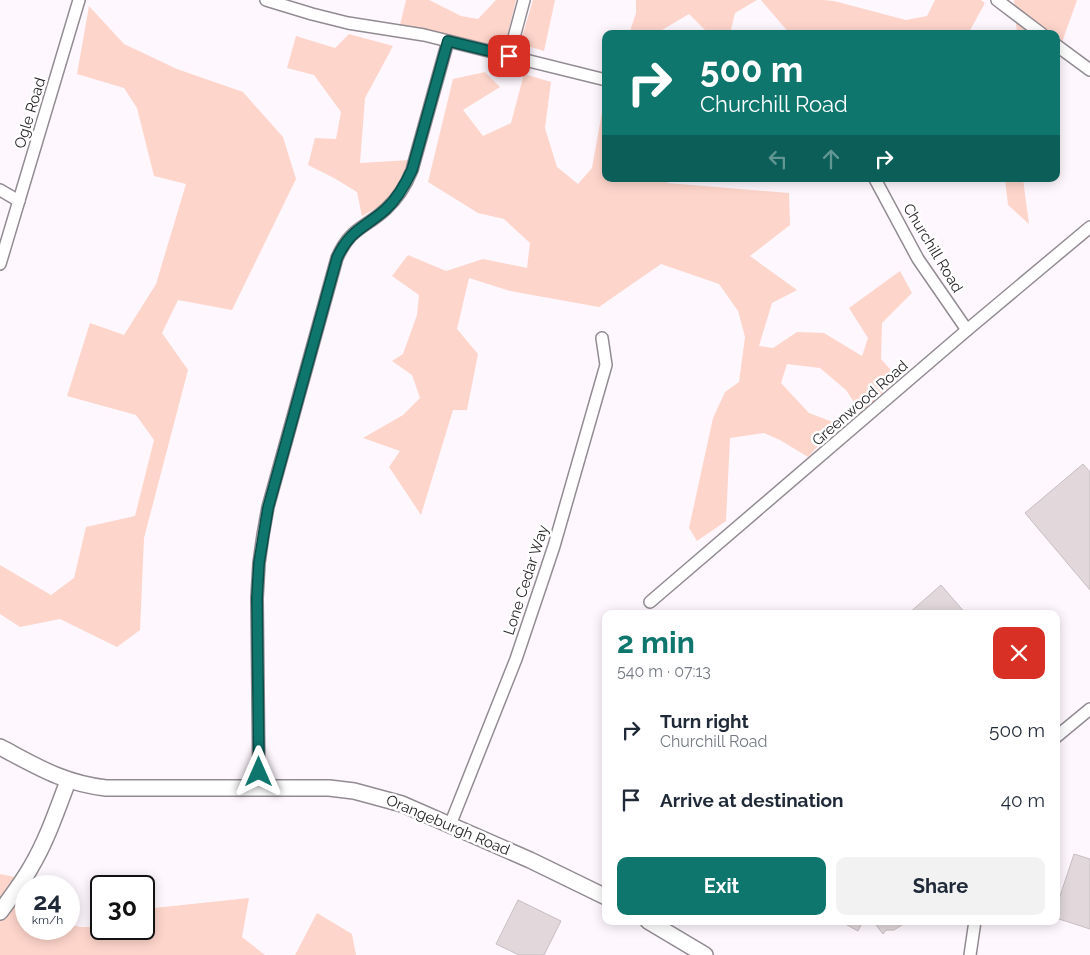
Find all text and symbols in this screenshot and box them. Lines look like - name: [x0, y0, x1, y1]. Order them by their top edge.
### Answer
- pin: [488, 35, 530, 77]
- icon: arrive: [495, 42, 523, 70]
- text: 500 m: [700, 49, 803, 90]
- icon: right: [617, 50, 682, 115]
- street label: Ogle Road: [11, 75, 49, 151]
- text: Churchill Road: [700, 91, 848, 117]
- icon: left: [764, 145, 792, 173]
- icon: ahead: [817, 145, 845, 173]
- icon: right: [870, 145, 898, 173]
- street label: Churchill Road: [899, 200, 967, 296]
- street label: Greenwood Road: [808, 357, 912, 449]
- street label: Lone Cedar Way: [500, 523, 552, 637]
- text: 2 min: [617, 625, 695, 660]
- button: close: [993, 627, 1045, 679]
- text: 540 m · 07:13: [617, 662, 711, 681]
- text: Turn right: [660, 710, 749, 732]
- icon: right: [617, 716, 645, 744]
- text: 500 m: [989, 719, 1045, 741]
- text: Churchill Road: [660, 732, 767, 751]
- position arrow: [232, 745, 284, 797]
- icon: arrive: [617, 786, 645, 814]
- text: Arrive at destination: [660, 789, 844, 811]
- text: 40 m: [1001, 789, 1045, 811]
- street label: Orangeburgh Road: [384, 791, 512, 859]
- button: Exit: [617, 857, 826, 915]
- button: Share: [836, 857, 1045, 915]
- speed limit sign: 30: [90, 875, 155, 940]
- text: 24: [33, 886, 62, 916]
- text: km/h: [32, 913, 63, 927]

